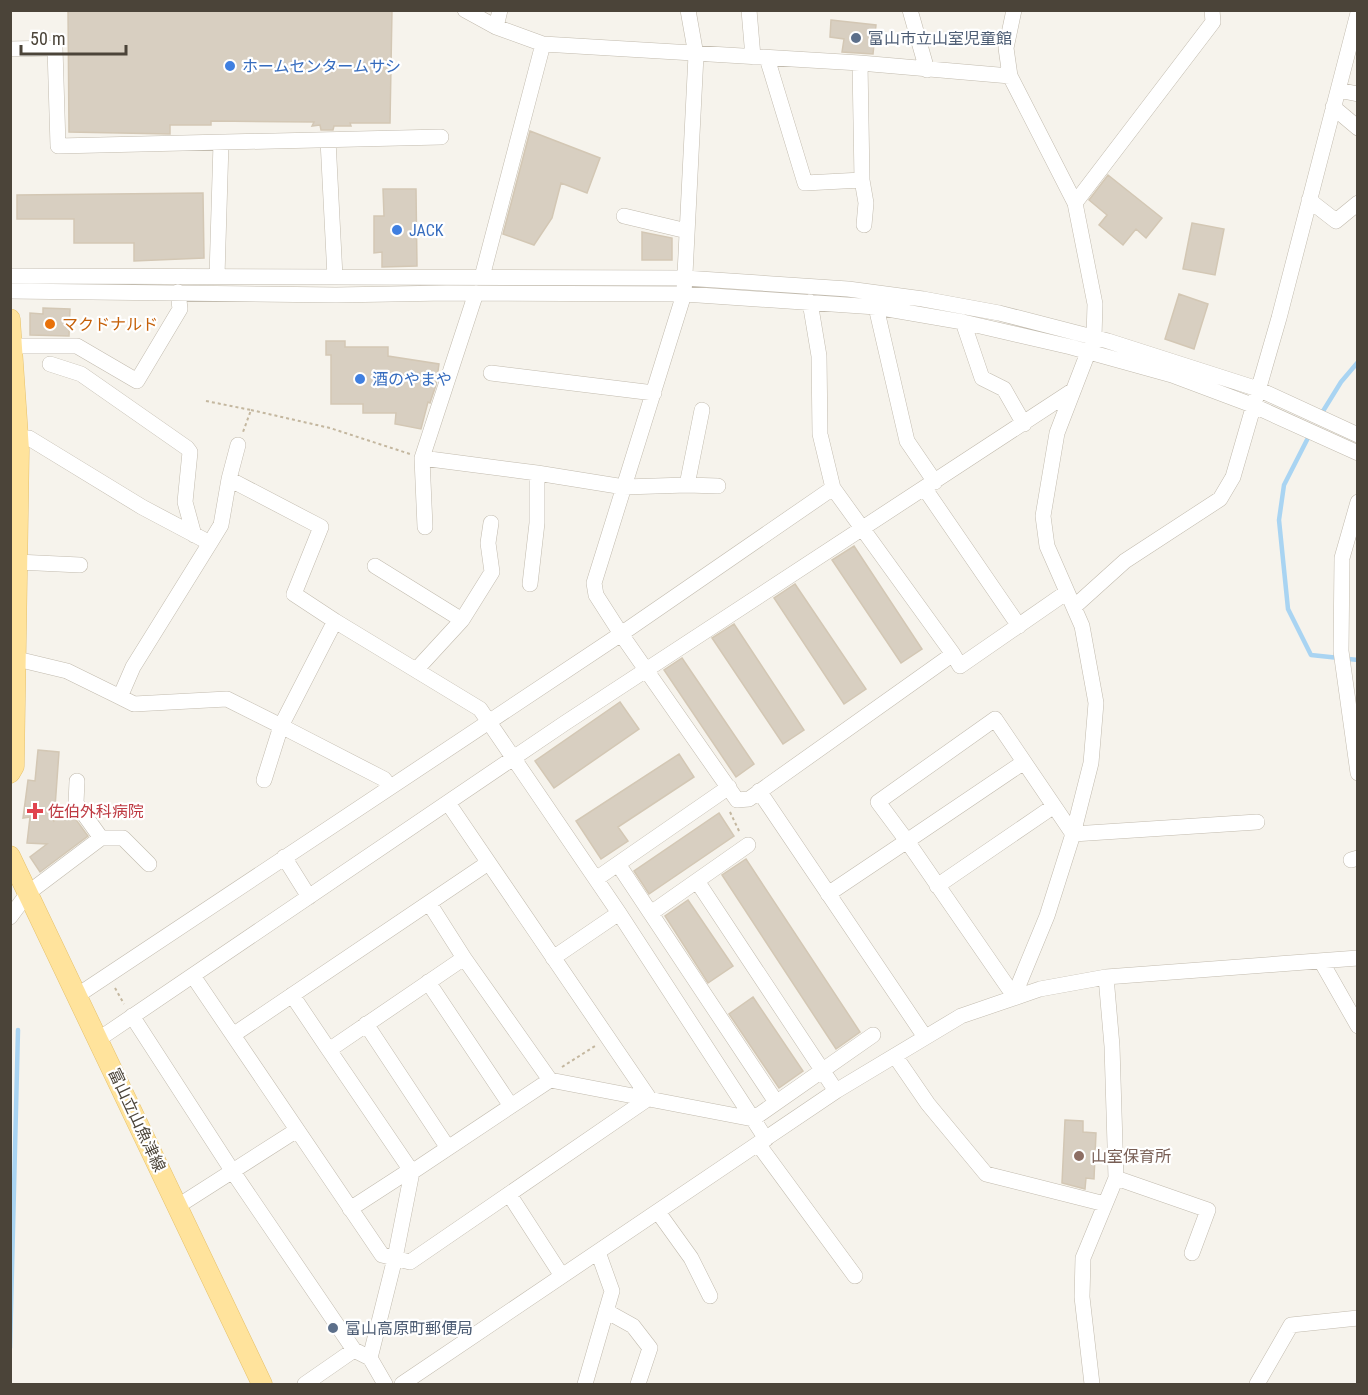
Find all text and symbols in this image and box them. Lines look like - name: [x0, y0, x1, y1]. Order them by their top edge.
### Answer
- scale bar: [21, 18, 126, 56]
- text: 50 m: [30, 28, 65, 49]
- place label: 富山市立山室児童館: [868, 29, 1012, 48]
- marker: 富山市立山室児童館: [849, 31, 863, 45]
- place label: ホームセンタームサシ: [242, 57, 401, 76]
- marker: ホームセンタームサシ: [223, 59, 237, 73]
- place label: JACK: [409, 221, 444, 240]
- marker: JACK: [390, 223, 404, 237]
- place label: マクドナルド: [62, 315, 158, 334]
- marker: マクドナルド: [43, 317, 57, 331]
- place label: 酒のやまや: [372, 370, 452, 389]
- marker: 酒のやまや: [353, 372, 367, 386]
- marker: 佐伯外科病院: [26, 802, 44, 820]
- place label: 佐伯外科病院: [48, 802, 144, 821]
- street label: 富山立山魚津線: [105, 1065, 169, 1175]
- place label: 山室保育所: [1091, 1147, 1171, 1166]
- marker: 山室保育所: [1072, 1149, 1086, 1163]
- place label: 富山高原町郵便局: [345, 1319, 473, 1338]
- marker: 富山高原町郵便局: [326, 1321, 340, 1335]

